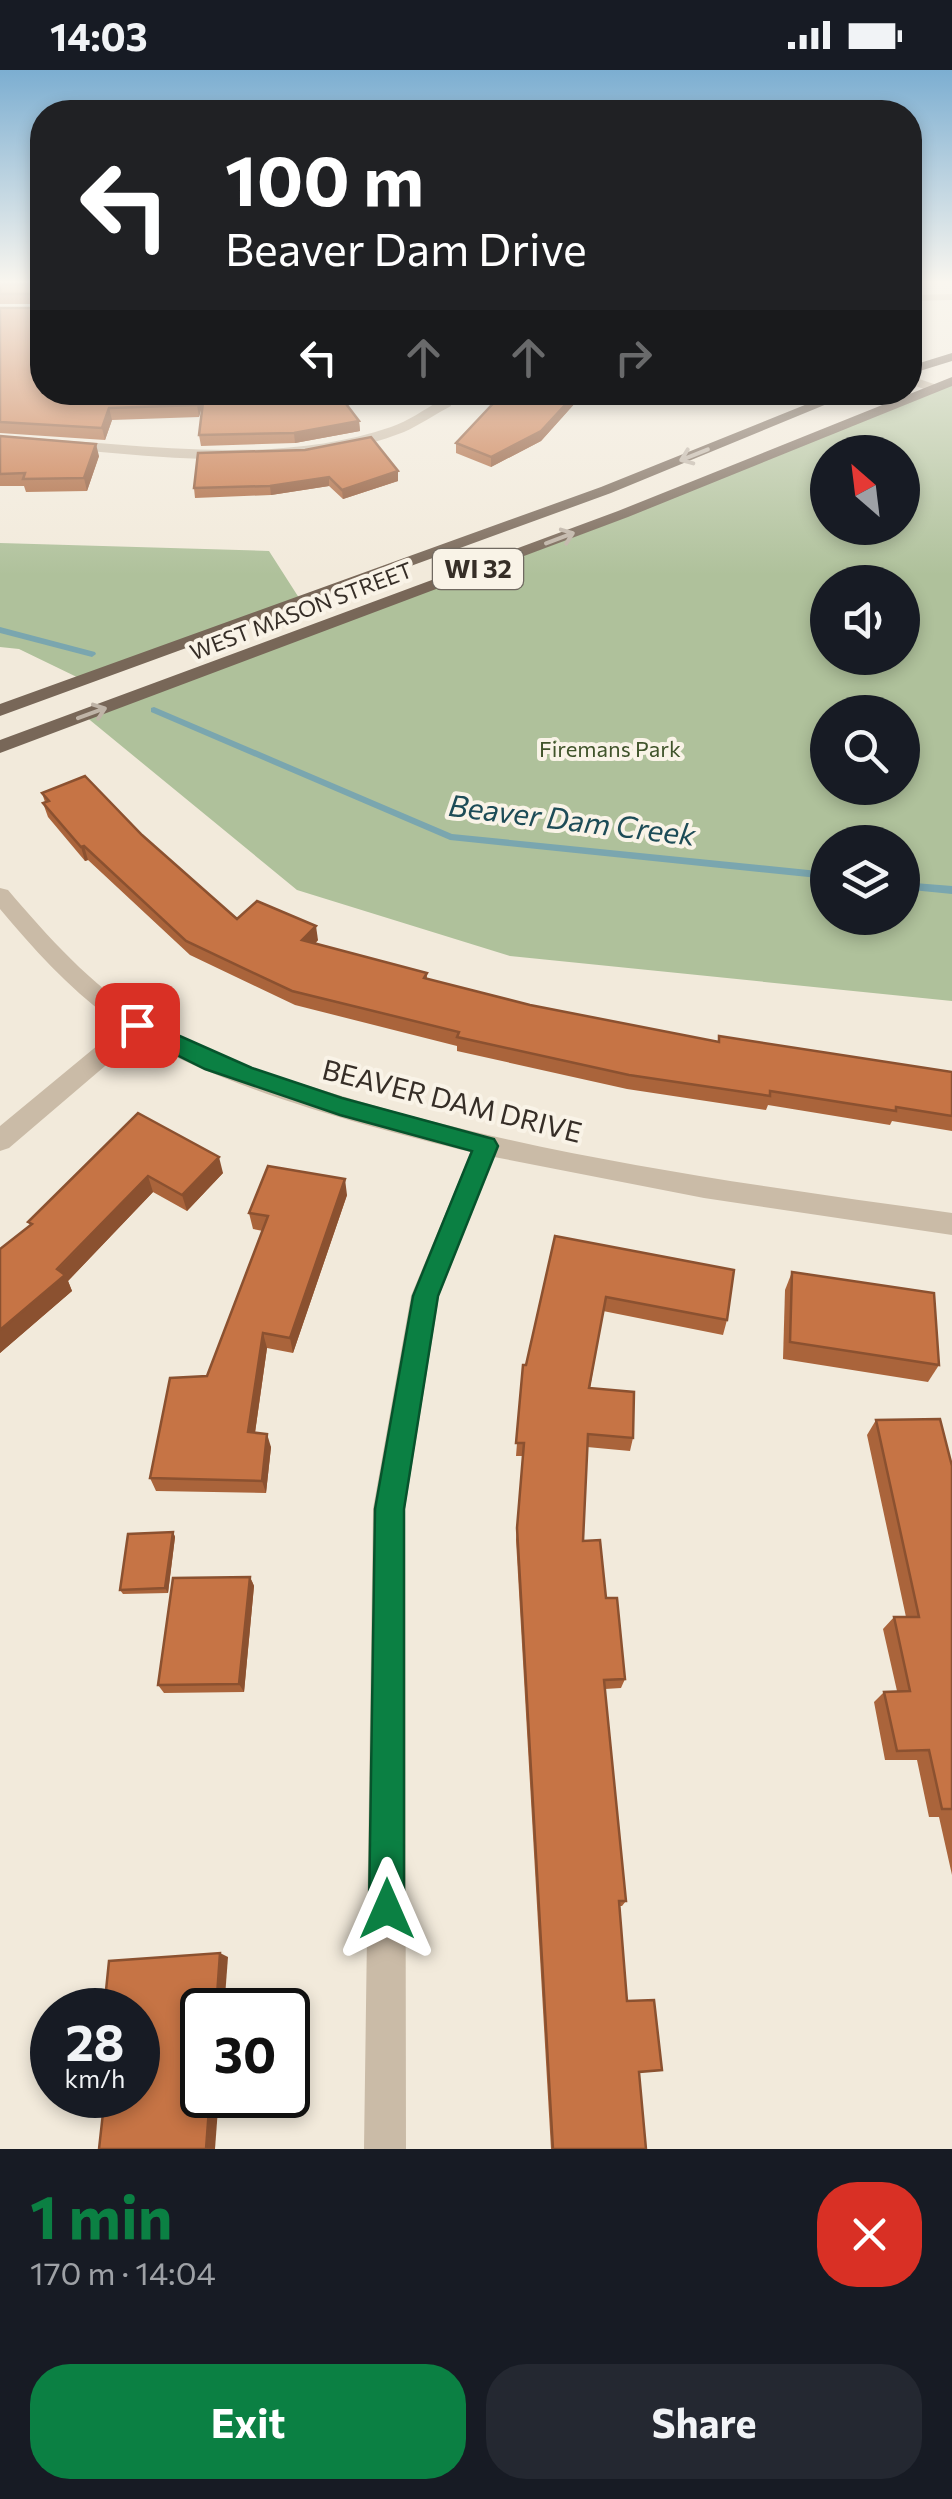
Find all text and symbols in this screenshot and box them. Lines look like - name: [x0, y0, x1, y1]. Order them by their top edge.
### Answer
- text: 14:03: [50, 12, 148, 59]
- text: 100 m: [225, 135, 424, 220]
- icon: left: [60, 140, 190, 270]
- text: Beaver Dam Drive: [225, 220, 587, 275]
- icon: left: [291, 330, 346, 385]
- icon: ahead: [396, 330, 451, 385]
- icon: ahead: [501, 330, 556, 385]
- icon: right: [606, 330, 661, 385]
- north arrow: [810, 435, 920, 545]
- map controls: [810, 435, 920, 935]
- one-way arrow: [679, 447, 710, 465]
- one-way arrow: [543, 528, 574, 546]
- road number: WI 32: [433, 549, 523, 589]
- street label: WEST MASON STREET: [186, 556, 416, 665]
- button: sound: [810, 565, 920, 675]
- button: search: [810, 695, 920, 805]
- one-way arrow: [75, 703, 106, 721]
- park label: Firemans Park: [539, 735, 681, 762]
- water label: Beaver Dam Creek: [447, 785, 699, 852]
- button: layers: [810, 825, 920, 935]
- pin: [95, 983, 180, 1068]
- icon: arrive: [110, 998, 165, 1053]
- street label: BEAVER DAM DRIVE: [319, 1051, 586, 1149]
- position arrow: [335, 1857, 439, 1961]
- speed limit sign: 30: [180, 1988, 310, 2118]
- text: 28: [65, 2010, 125, 2071]
- text: km/h: [65, 2063, 125, 2093]
- text: 1 min: [30, 2178, 172, 2251]
- button: close: [817, 2182, 922, 2287]
- text: 170 m · 14:04: [30, 2252, 216, 2292]
- button: Exit: [30, 2364, 466, 2479]
- button: Share: [486, 2364, 922, 2479]

